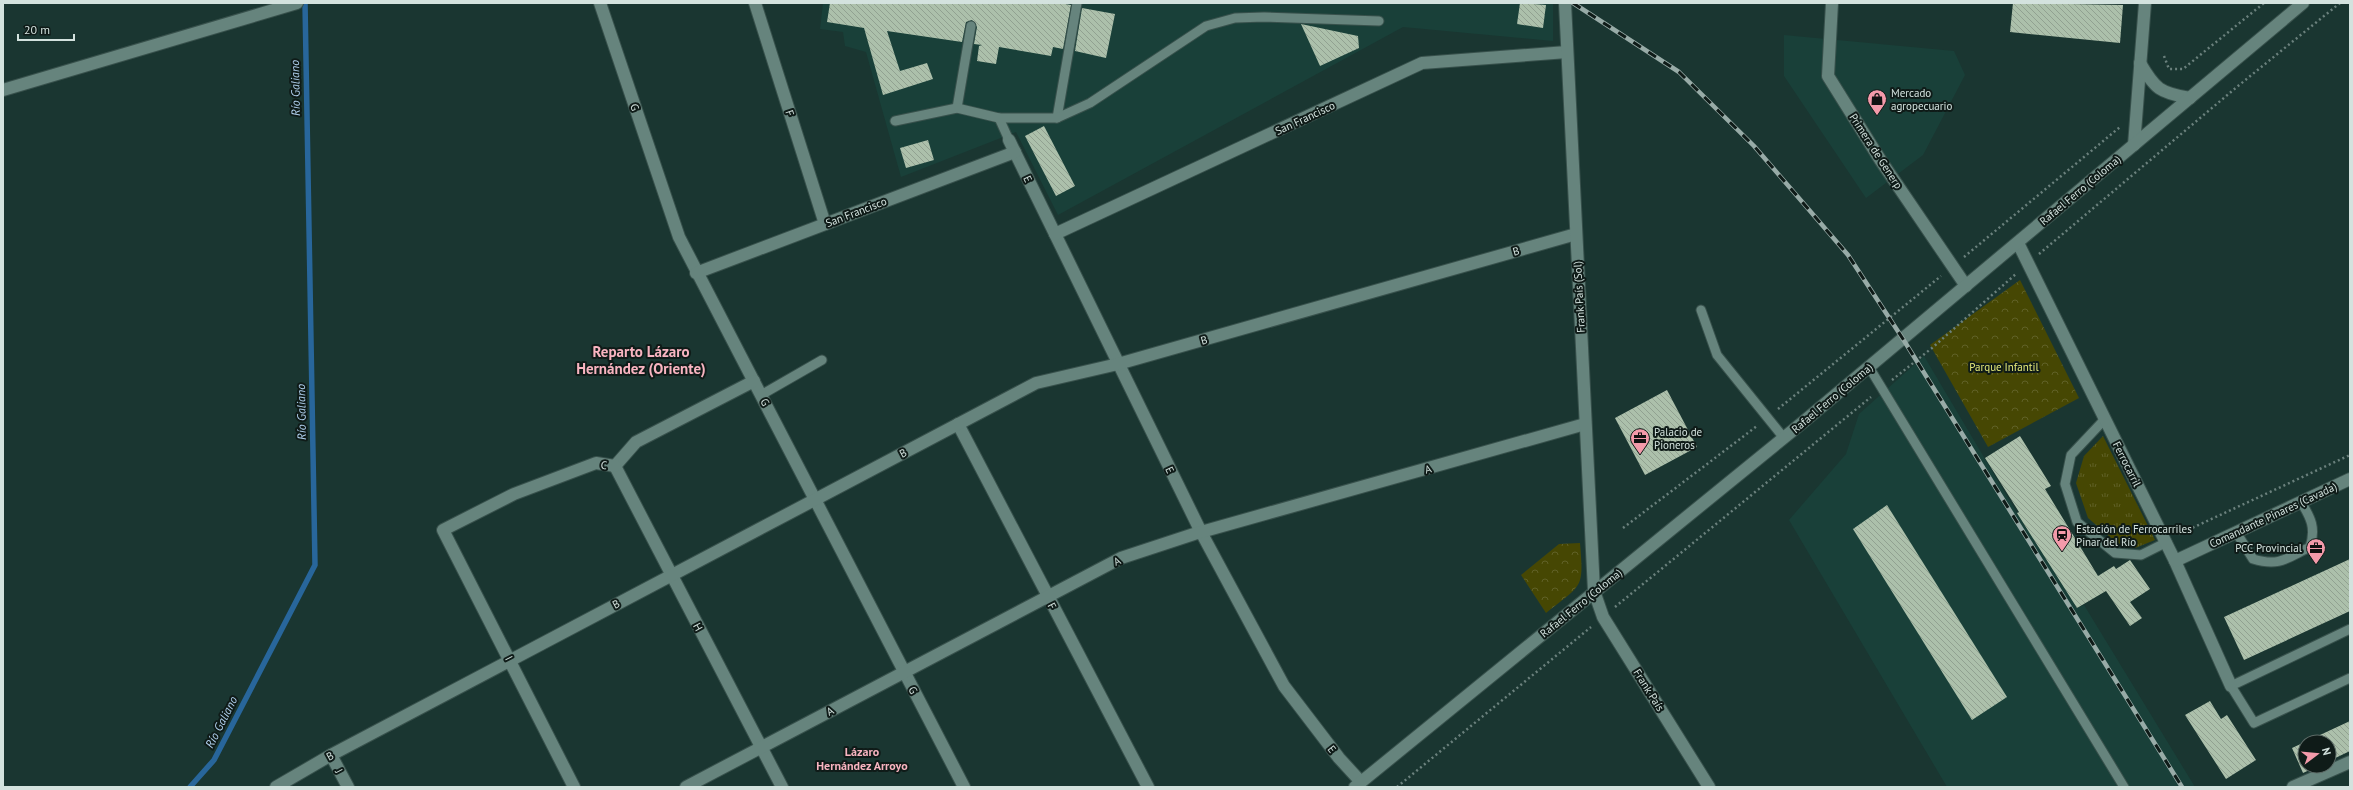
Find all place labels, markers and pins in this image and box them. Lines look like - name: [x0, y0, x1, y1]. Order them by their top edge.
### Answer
- place label: Mercado agropecuario: [1891, 86, 1952, 113]
- shop icon: Mercado agropecuario: [1866, 88, 1888, 116]
- place label: Palacio de Pioneros: [1654, 425, 1703, 452]
- office icon: Palacio de Pioneros: [1629, 427, 1651, 455]
- place label: Estación de Ferrocarriles Pinar del Río: [2076, 522, 2192, 549]
- station icon: Estación de Ferrocarriles Pinar del Río: [2051, 524, 2073, 552]
- office icon: PCC Provincial: [2305, 537, 2327, 565]
- place label: PCC Provincial: [2235, 541, 2303, 555]

